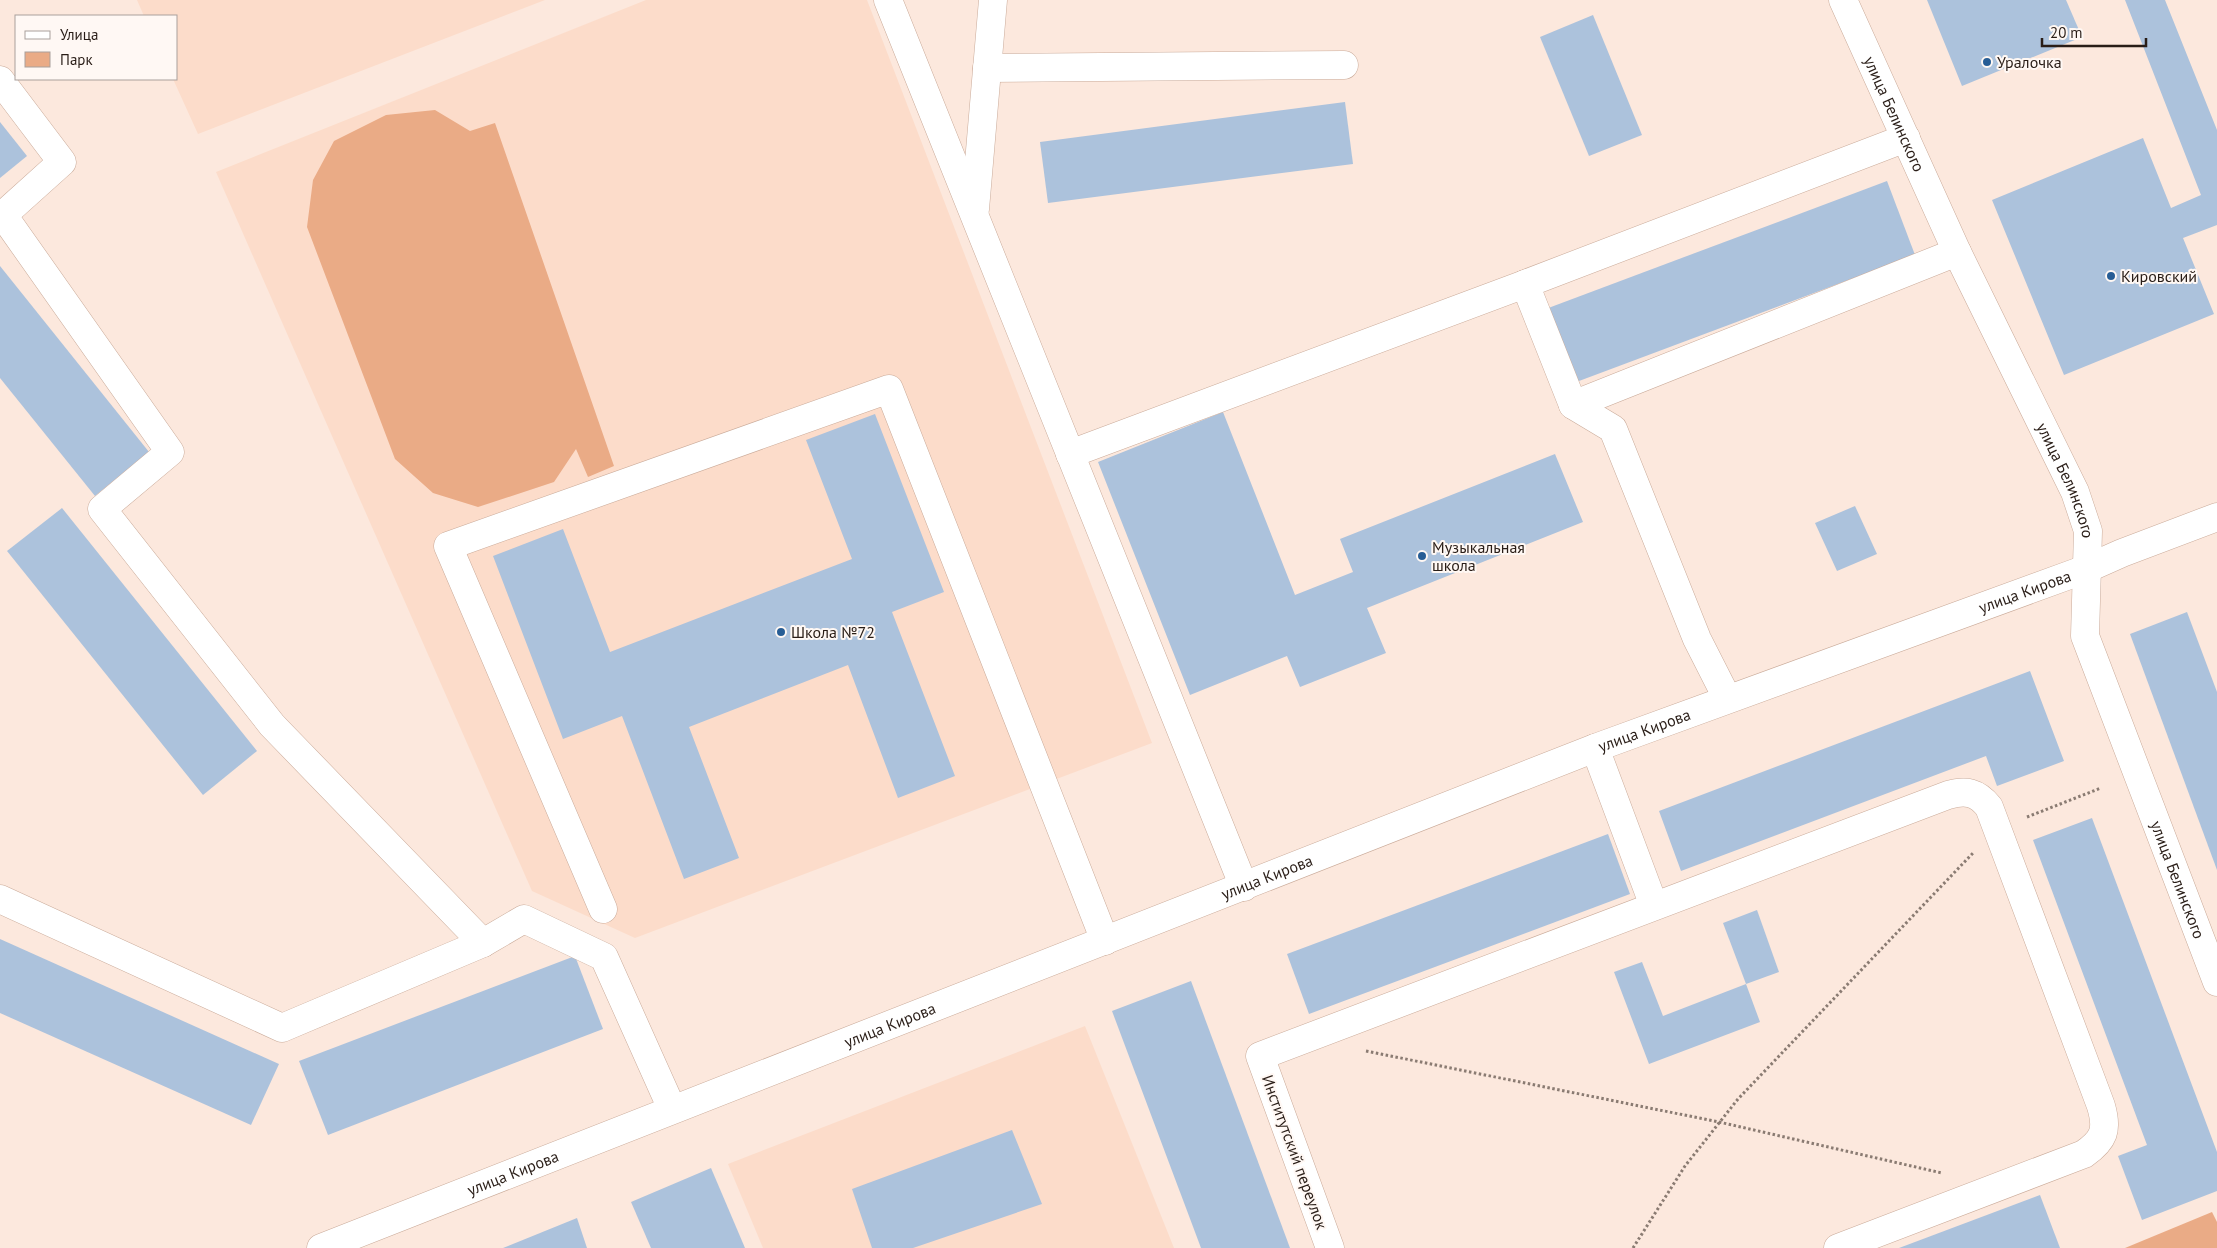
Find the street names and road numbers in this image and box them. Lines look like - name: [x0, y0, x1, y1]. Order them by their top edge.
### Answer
- street label: улица Белинского: [1860, 53, 1929, 175]
- street label: улица Белинского: [2032, 419, 2098, 538]
- street label: улица Кирова: [1976, 565, 2074, 617]
- street label: улица Кирова: [1595, 704, 1693, 756]
- street label: улица Белинского: [2146, 818, 2210, 941]
- street label: улица Кирова: [1218, 850, 1315, 904]
- street label: улица Кирова: [841, 998, 938, 1052]
- street label: Институтский переулок: [1258, 1072, 1332, 1232]
- street label: улица Кирова: [464, 1146, 561, 1200]

